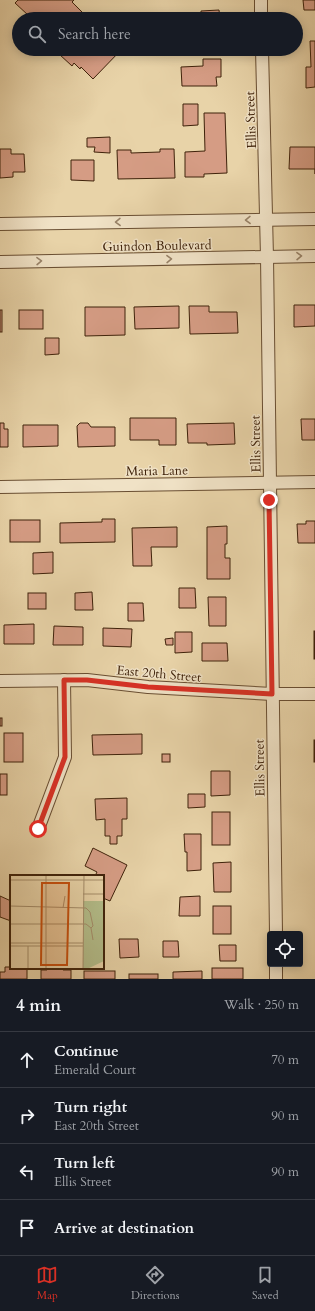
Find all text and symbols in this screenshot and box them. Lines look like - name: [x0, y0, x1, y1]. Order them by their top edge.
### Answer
- search box: [12, 12, 303, 56]
- icon: search: [26, 23, 48, 45]
- text: Search here: [58, 24, 131, 44]
- street label: Ellis Street: [241, 91, 261, 149]
- one-way arrow: [245, 216, 251, 224]
- one-way arrow: [115, 218, 121, 226]
- street label: Guindon Boulevard: [102, 236, 212, 256]
- one-way arrow: [296, 252, 302, 260]
- one-way arrow: [166, 255, 172, 263]
- one-way arrow: [36, 257, 42, 266]
- street label: Ellis Street: [247, 415, 265, 473]
- street label: Maria Lane: [126, 461, 188, 481]
- route end: [260, 491, 278, 509]
- street label: East 20th Street: [116, 661, 202, 687]
- street label: Ellis Street: [251, 739, 269, 797]
- route start: [29, 820, 47, 838]
- inset map: [10, 875, 104, 969]
- map controls: [267, 931, 303, 967]
- button: locate: [267, 931, 303, 967]
- text: 4 min: [16, 994, 61, 1017]
- text: Walk · 250 m: [224, 996, 299, 1014]
- text: Continue: [54, 1041, 119, 1061]
- icon: ahead: [16, 1049, 38, 1071]
- text: 70 m: [271, 1051, 299, 1069]
- text: Emerald Court: [54, 1061, 136, 1079]
- text: Turn right: [54, 1097, 127, 1117]
- icon: right: [16, 1105, 38, 1127]
- text: 90 m: [271, 1107, 299, 1125]
- text: East 20th Street: [54, 1117, 139, 1135]
- text: Turn left: [54, 1153, 115, 1173]
- icon: left: [16, 1161, 38, 1183]
- text: 90 m: [271, 1163, 299, 1181]
- text: Ellis Street: [54, 1173, 111, 1191]
- icon: arrive: [16, 1217, 38, 1239]
- text: Arrive at destination: [54, 1218, 194, 1238]
- tab: Map: [36, 1264, 58, 1303]
- tab: Directions: [131, 1264, 179, 1303]
- tab: Saved: [252, 1264, 279, 1303]

